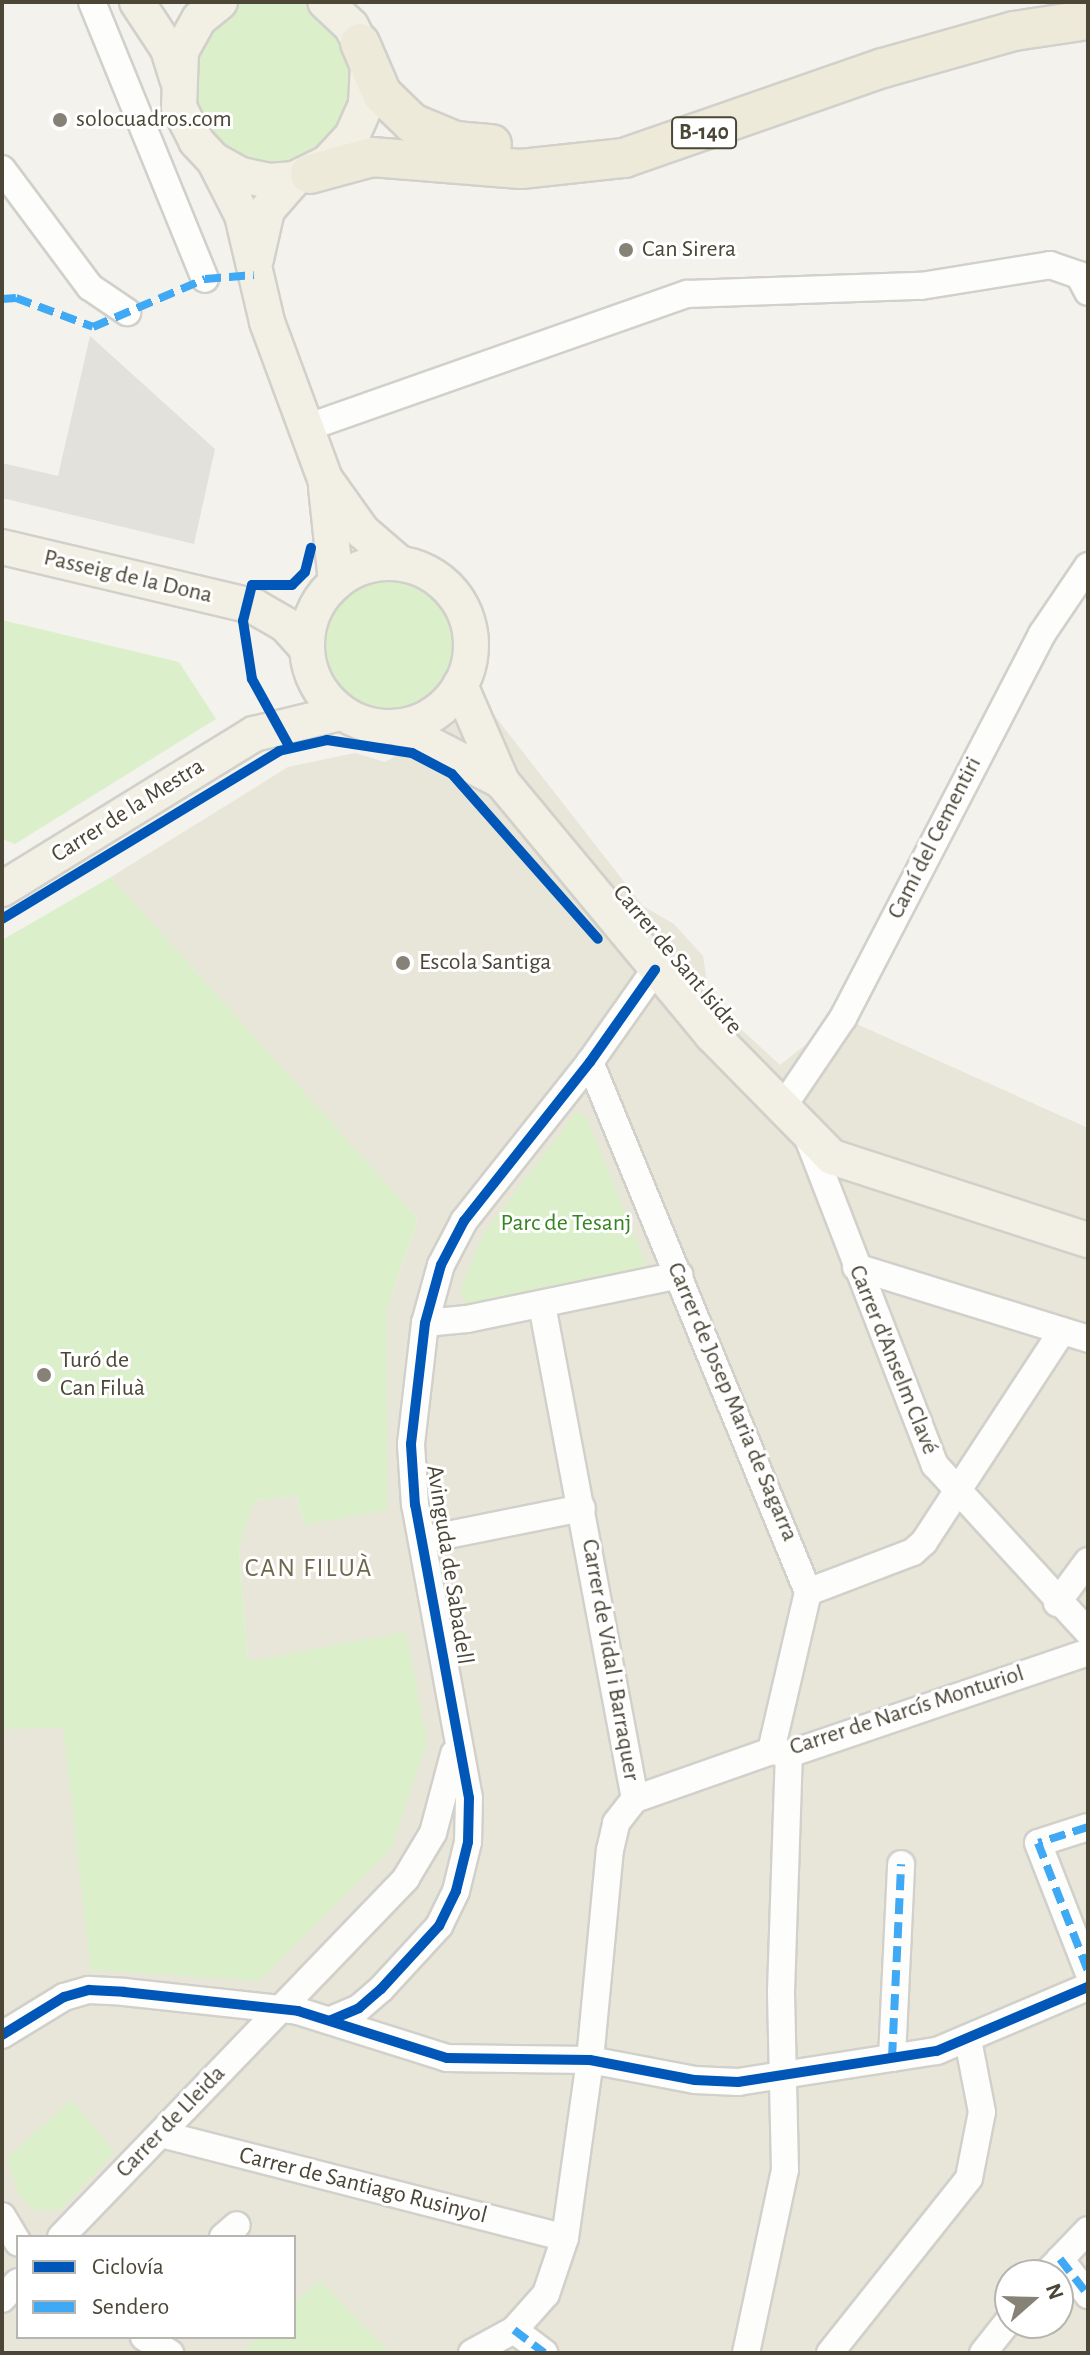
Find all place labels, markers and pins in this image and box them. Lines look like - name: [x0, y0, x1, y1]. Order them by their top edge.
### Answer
- place label: solocuadros.com: [76, 106, 232, 134]
- marker: solocuadros.com: [51, 111, 69, 129]
- place label: Can Sirera: [642, 236, 736, 264]
- marker: Can Sirera: [617, 241, 635, 259]
- place label: Escola Santiga: [419, 949, 551, 977]
- marker: Escola Santiga: [394, 954, 412, 972]
- place label: Turó de Can Filuà: [60, 1347, 145, 1403]
- marker: Turó de Can Filuà: [35, 1366, 53, 1384]

